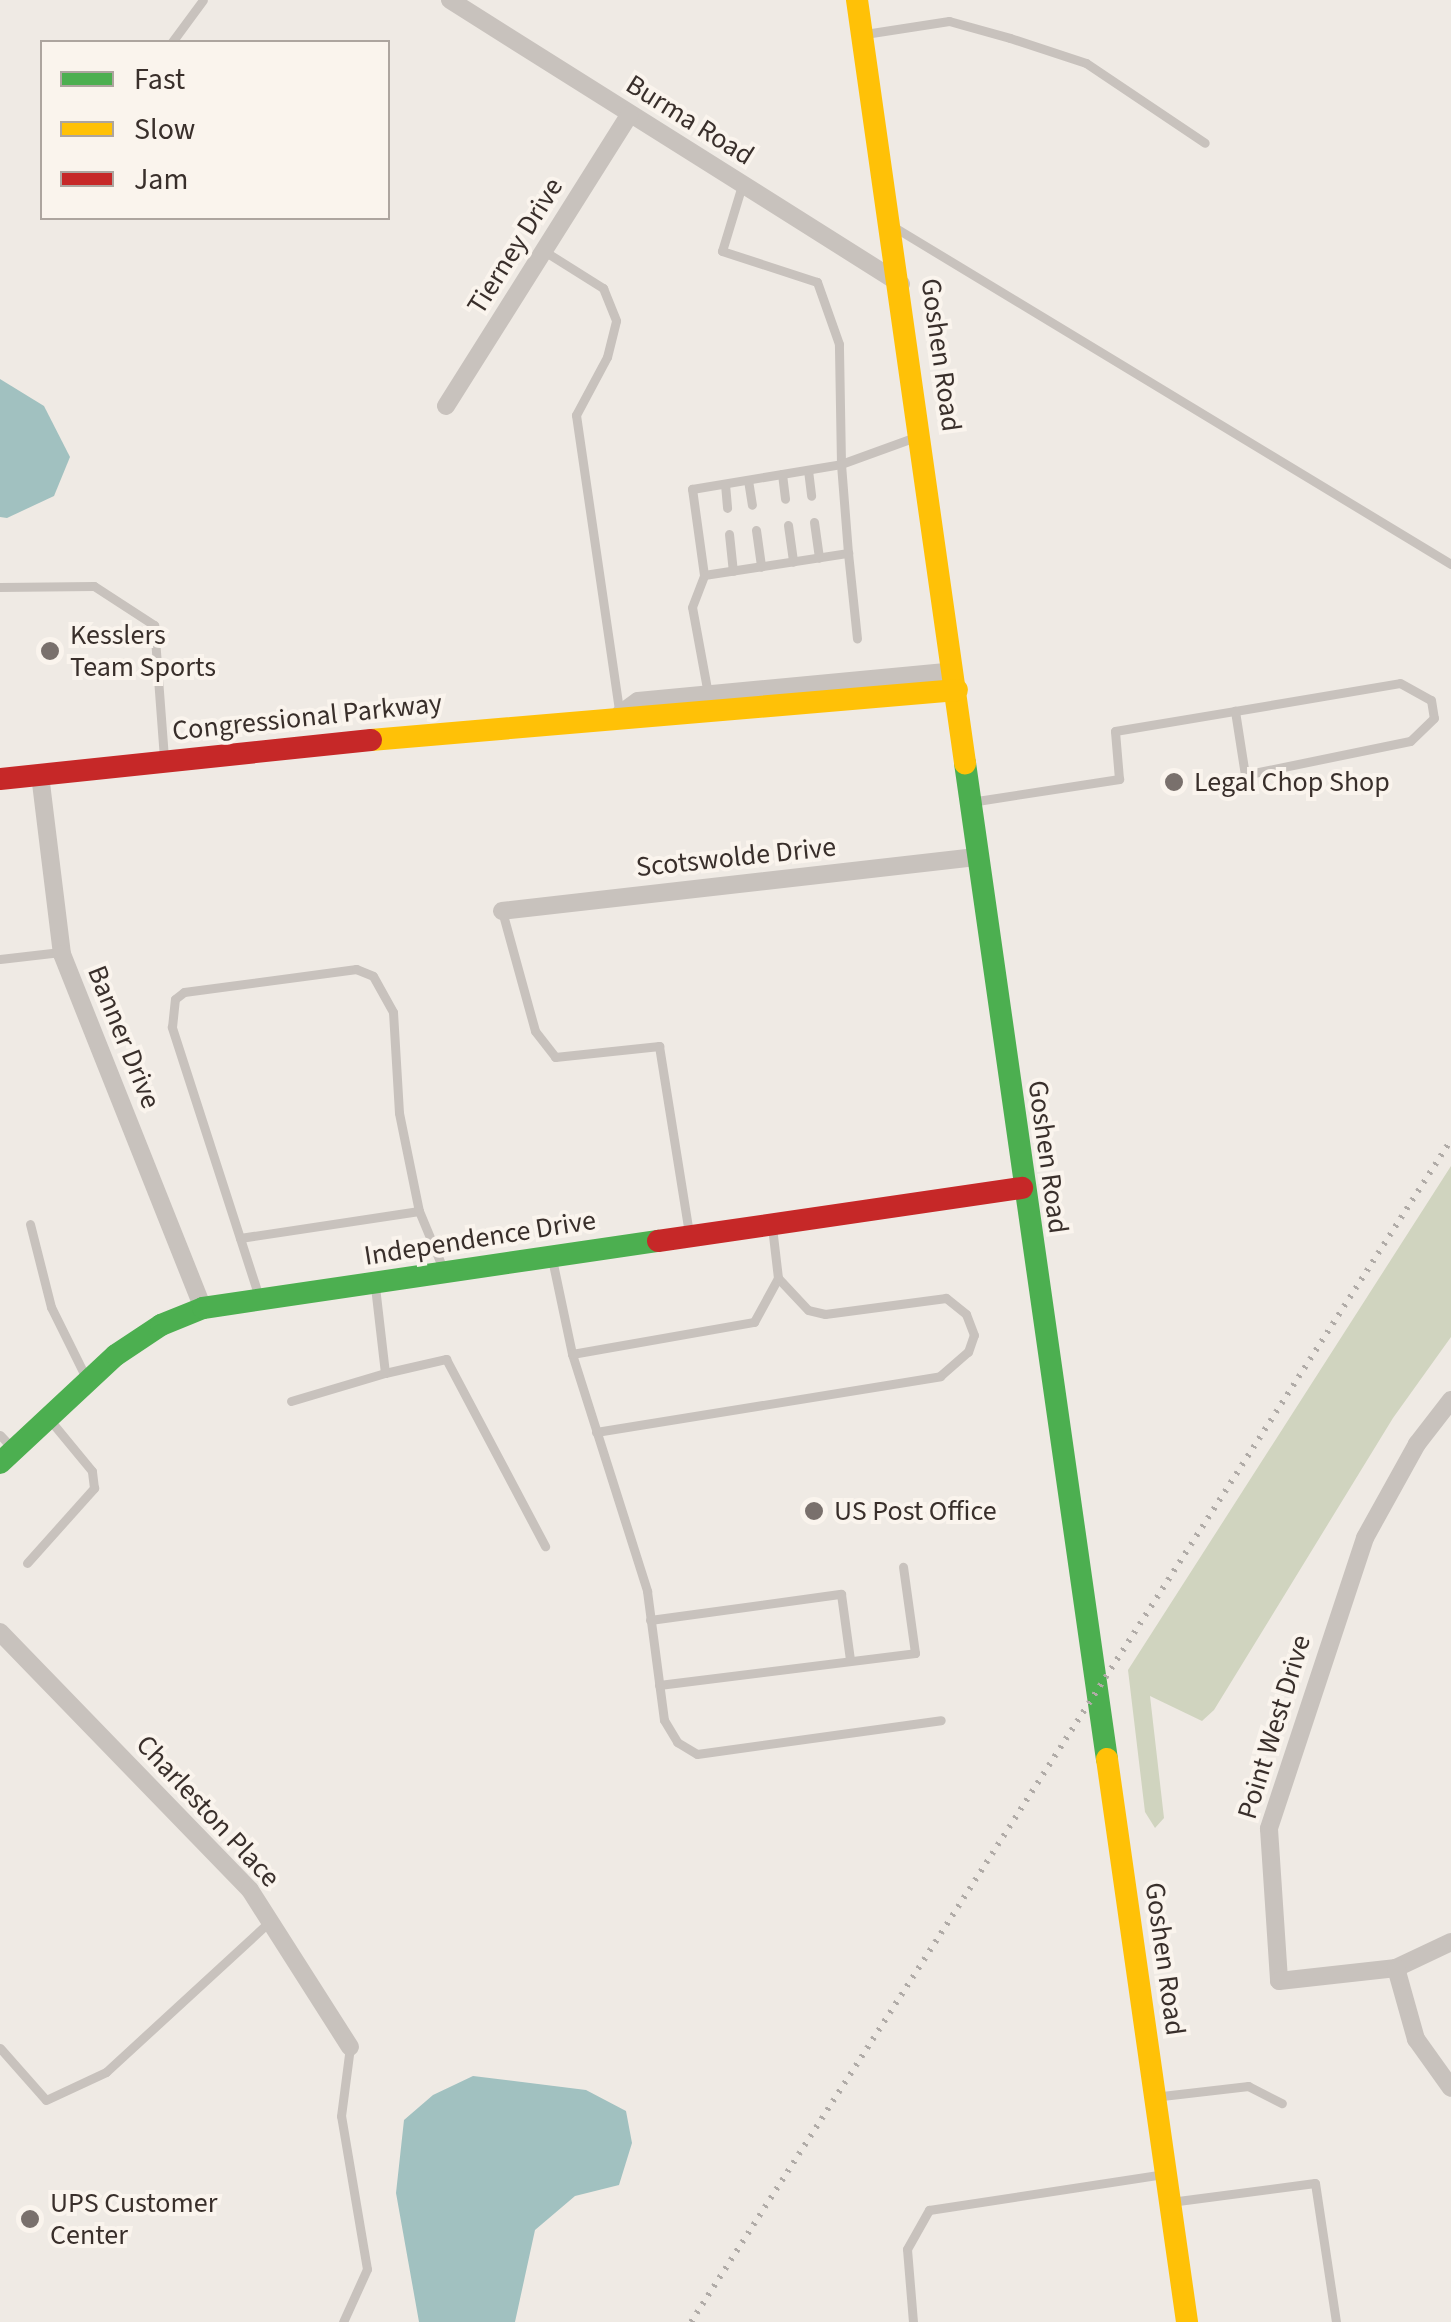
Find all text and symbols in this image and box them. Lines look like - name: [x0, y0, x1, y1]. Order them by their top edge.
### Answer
- legend: [40, 40, 390, 220]
- text: Fast: [134, 58, 185, 101]
- street label: Burma Road: [620, 67, 760, 173]
- text: Slow: [134, 108, 195, 151]
- text: Jam: [134, 158, 188, 201]
- street label: Tierney Drive: [460, 172, 570, 320]
- street label: Goshen Road: [914, 276, 968, 434]
- place label: Kesslers Team Sports: [70, 618, 216, 684]
- marker: Kesslers Team Sports: [39, 640, 61, 662]
- street label: Congressional Parkway: [170, 686, 444, 748]
- place label: Legal Chop Shop: [1194, 765, 1390, 799]
- marker: Legal Chop Shop: [1163, 771, 1185, 793]
- street label: Scotswolde Drive: [634, 830, 838, 884]
- street label: Banner Drive: [80, 961, 168, 1113]
- street label: Goshen Road: [1021, 1078, 1075, 1236]
- street label: Independence Drive: [362, 1203, 598, 1273]
- place label: US Post Office: [834, 1494, 997, 1528]
- marker: US Post Office: [803, 1500, 825, 1522]
- street label: Point West Drive: [1230, 1631, 1318, 1823]
- street label: Charleston Place: [129, 1728, 287, 1894]
- street label: Goshen Road: [1138, 1880, 1192, 2038]
- place label: UPS Customer Center: [50, 2186, 217, 2252]
- marker: UPS Customer Center: [19, 2208, 41, 2230]

